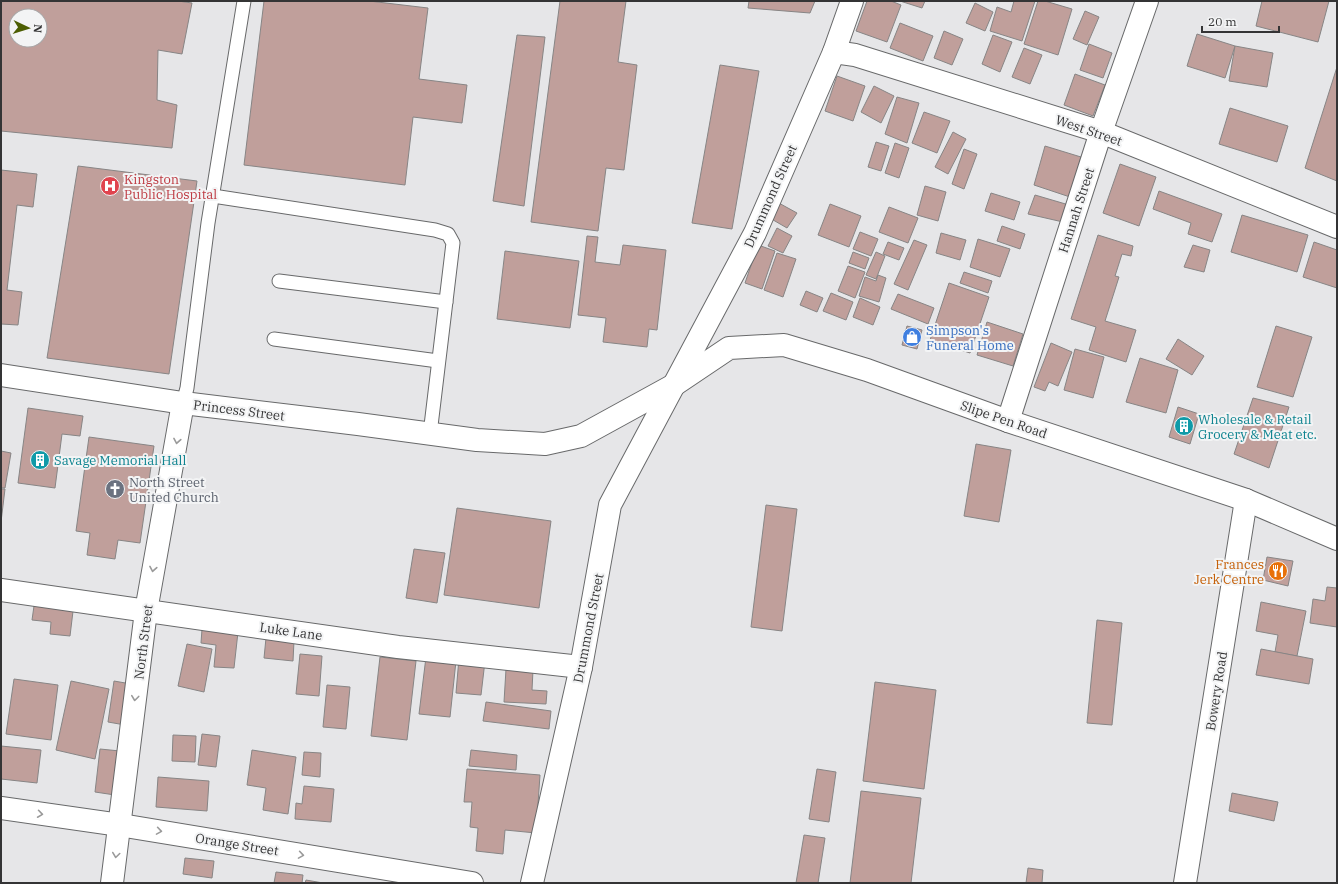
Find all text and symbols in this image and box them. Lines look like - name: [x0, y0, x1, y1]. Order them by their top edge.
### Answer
- north arrow: [8, 8, 48, 48]
- scale bar: [1202, 8, 1279, 34]
- text: 20 m: [1208, 14, 1237, 29]
- text: N: [31, 24, 45, 34]
- street label: West Street: [1053, 111, 1125, 150]
- street label: Drummond Street: [740, 142, 801, 250]
- street label: Hannah Street: [1055, 165, 1098, 255]
- place label: Kingston Public Hospital: [124, 171, 217, 203]
- hospital icon: Kingston Public Hospital: [99, 175, 121, 197]
- place label: Simpson's Funeral Home: [926, 322, 1014, 354]
- shop icon: Simpson's Funeral Home: [901, 326, 923, 348]
- street label: Princess Street: [192, 396, 286, 425]
- street label: Slipe Pen Road: [958, 397, 1050, 442]
- place label: Wholesale & Retail Grocery & Meat etc.: [1198, 411, 1317, 443]
- building icon: Wholesale & Retail Grocery & Meat etc.: [1173, 415, 1195, 437]
- one-way arrow: [173, 438, 181, 445]
- building icon: Savage Memorial Hall: [29, 449, 51, 471]
- place label: Savage Memorial Hall: [54, 452, 186, 469]
- place label: North Street United Church: [129, 474, 219, 506]
- church icon: North Street United Church: [104, 478, 126, 500]
- place label: Frances Jerk Centre: [1194, 556, 1264, 588]
- restaurant icon: Frances Jerk Centre: [1267, 560, 1289, 582]
- one-way arrow: [150, 566, 158, 572]
- street label: Drummond Street: [570, 572, 608, 684]
- street label: North Street: [130, 603, 157, 681]
- street label: Luke Lane: [258, 619, 323, 644]
- street label: Bowery Road: [1202, 650, 1231, 732]
- one-way arrow: [131, 695, 140, 701]
- one-way arrow: [37, 809, 43, 818]
- one-way arrow: [156, 826, 162, 835]
- street label: Orange Street: [194, 830, 280, 860]
- one-way arrow: [298, 850, 304, 858]
- one-way arrow: [112, 852, 121, 858]

